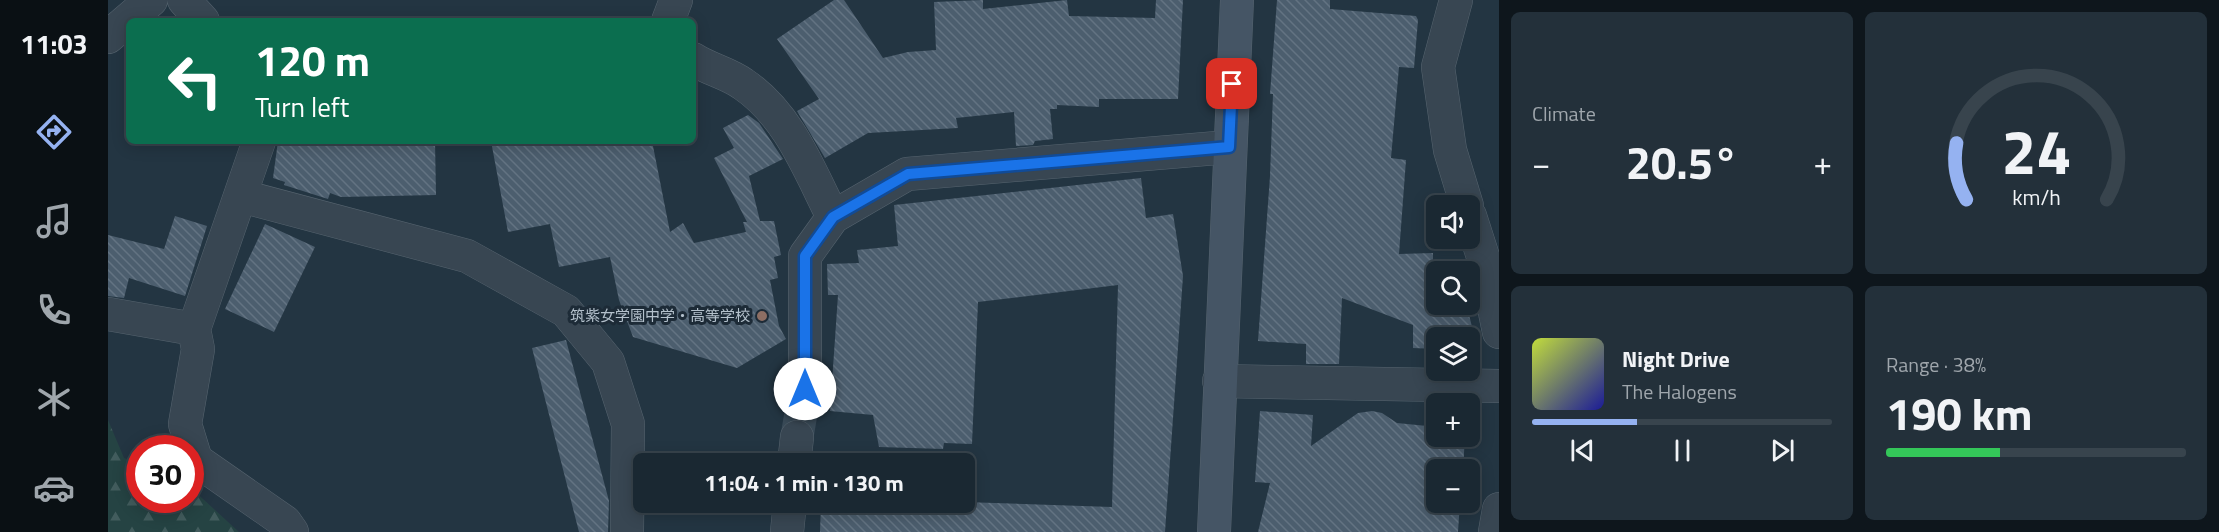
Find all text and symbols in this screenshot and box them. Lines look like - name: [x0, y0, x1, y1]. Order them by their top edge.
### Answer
- text: 11:03: [20, 23, 88, 64]
- text: 120 m: [255, 28, 370, 92]
- icon: left: [156, 42, 234, 120]
- pin: [1206, 58, 1257, 109]
- icon: arrive: [1215, 67, 1248, 100]
- text: Turn left: [255, 86, 349, 127]
- text: Climate: [1532, 98, 1596, 129]
- text: 24: [2001, 103, 2071, 198]
- icon: directions: [33, 111, 75, 153]
- text: 20.5°: [1626, 128, 1738, 196]
- text: −: [1532, 138, 1550, 188]
- text: +: [1814, 138, 1832, 188]
- text: km/h: [2012, 181, 2060, 213]
- map controls: [1426, 195, 1480, 513]
- button: sound: [1426, 195, 1480, 249]
- icon: music: [33, 200, 75, 242]
- button: search: [1426, 261, 1480, 315]
- icon: phone: [33, 289, 75, 331]
- place label: 筑紫女学園中学・高等学校: [570, 304, 750, 327]
- marker: 筑紫女学園中学・高等学校: [755, 309, 769, 323]
- button: layers: [1426, 327, 1480, 381]
- text: Night Drive: [1622, 342, 1730, 376]
- text: Range · 38%: [1886, 349, 1986, 380]
- position arrow: [773, 357, 837, 421]
- text: The Halogens: [1622, 376, 1737, 407]
- icon: climate: [33, 378, 75, 420]
- text: 190 km: [1886, 379, 2032, 447]
- button: +: [1426, 393, 1480, 447]
- icon: previous: [1566, 434, 1599, 467]
- icon: pause: [1666, 434, 1699, 467]
- icon: next: [1766, 434, 1799, 467]
- speed limit sign: 30: [126, 435, 204, 513]
- button: −: [1426, 459, 1480, 513]
- text: 11:04 · 1 min · 130 m: [704, 466, 904, 500]
- icon: car: [33, 467, 75, 509]

